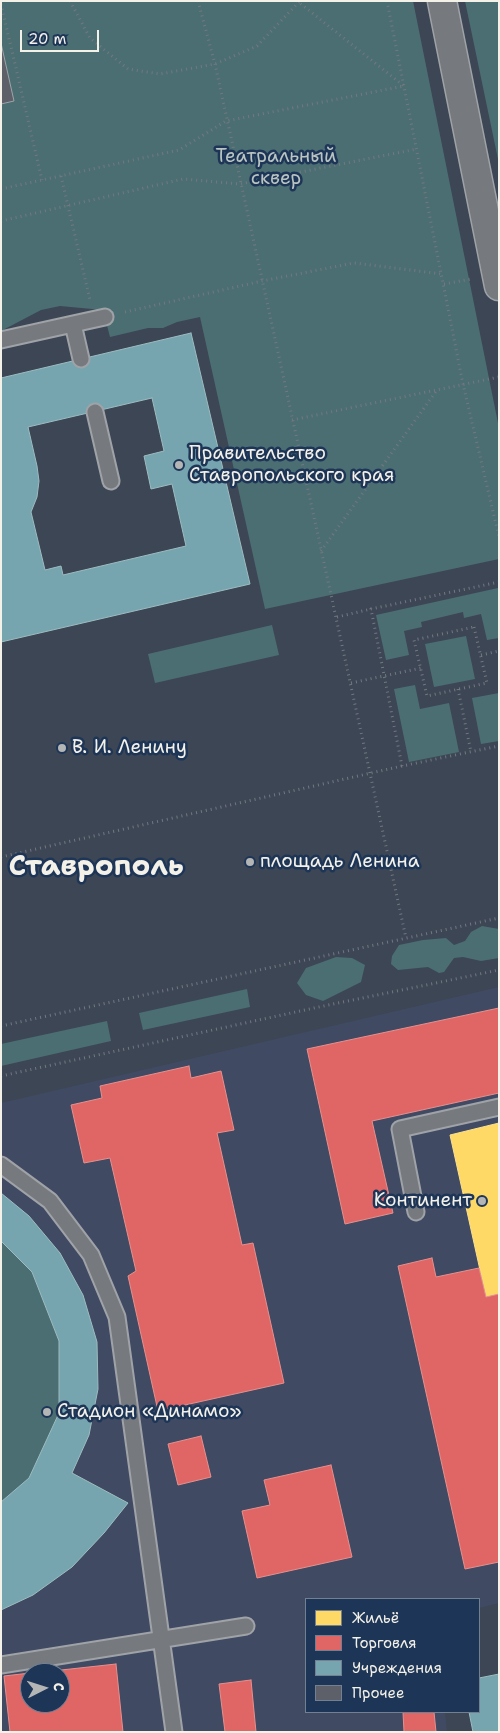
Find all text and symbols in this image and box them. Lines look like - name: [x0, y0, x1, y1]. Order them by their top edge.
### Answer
- scale bar: [22, 20, 101, 52]
- text: 20 m: [28, 29, 67, 49]
- park label: Театральный сквер: [216, 146, 336, 190]
- place label: Правительство Ставропольского края: [189, 443, 394, 487]
- marker: Правительство Ставропольского края: [173, 459, 185, 471]
- place label: В. И. Ленину: [72, 737, 187, 759]
- marker: В. И. Ленину: [56, 742, 68, 754]
- district label: Ставрополь: [8, 850, 184, 884]
- place label: площадь Ленина: [260, 851, 419, 873]
- marker: площадь Ленина: [244, 856, 256, 868]
- place label: Континент: [374, 1190, 472, 1212]
- marker: Континент: [476, 1195, 488, 1207]
- place label: Стадион «Динамо»: [57, 1401, 242, 1423]
- marker: Стадион «Динамо»: [41, 1406, 53, 1418]
- legend: [305, 1598, 480, 1713]
- text: Жильё: [352, 1608, 399, 1628]
- text: Торговля: [352, 1633, 417, 1653]
- text: Учреждения: [352, 1658, 442, 1678]
- north arrow: [20, 1663, 70, 1713]
- text: С: [50, 1682, 68, 1692]
- text: Прочее: [352, 1683, 404, 1703]

